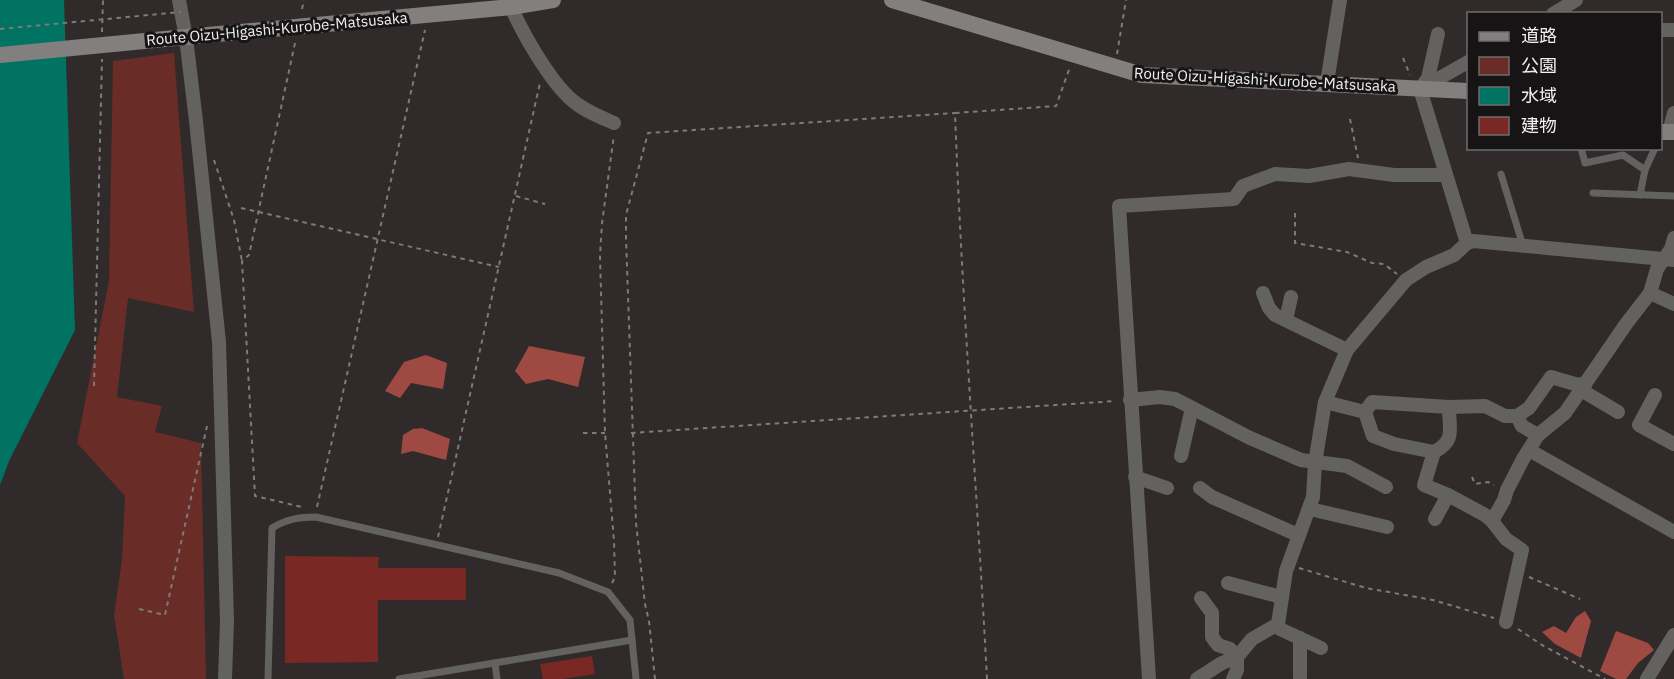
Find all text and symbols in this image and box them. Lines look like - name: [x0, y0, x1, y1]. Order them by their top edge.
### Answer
- street label: Route Oizu-Higashi-Kurobe-Matsusaka: [146, 8, 408, 49]
- legend: [1467, 12, 1662, 150]
- text: 道路: [1521, 24, 1557, 47]
- text: 公園: [1521, 54, 1557, 77]
- street label: Route Oizu-Higashi-Kurobe-Matsusaka: [1134, 63, 1396, 96]
- text: 水域: [1521, 84, 1557, 107]
- text: 建物: [1521, 114, 1557, 137]

